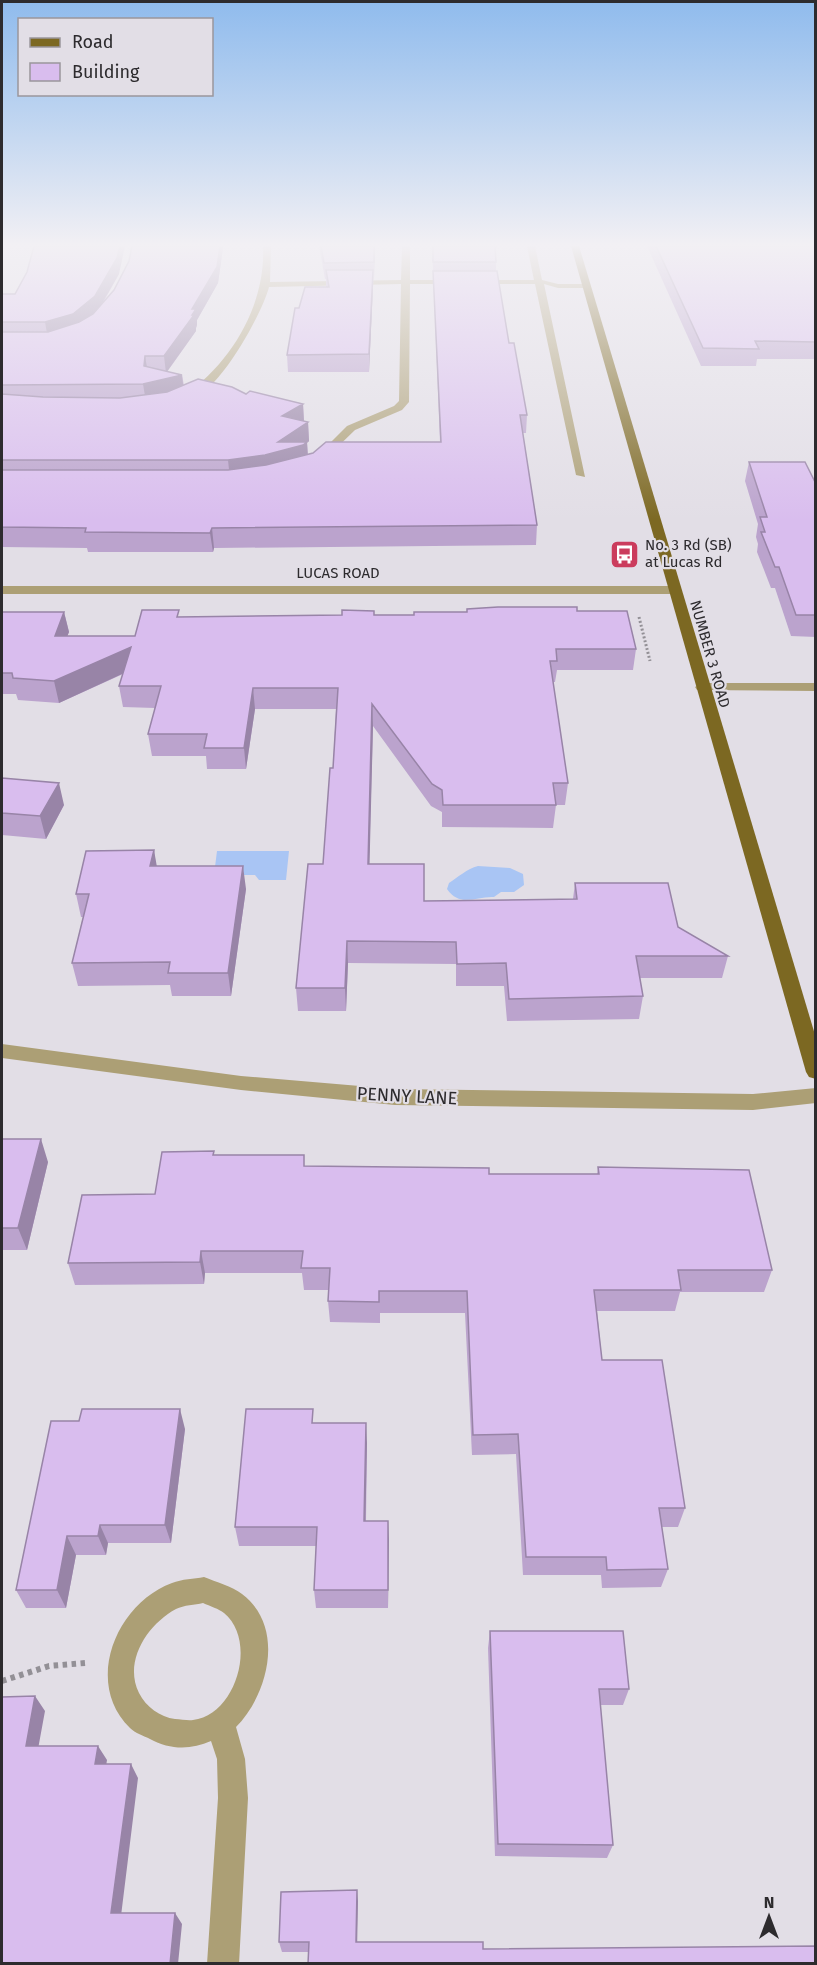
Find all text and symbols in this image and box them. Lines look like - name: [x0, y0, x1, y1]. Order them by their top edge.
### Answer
- legend: [18, 18, 213, 96]
- text: Road: [72, 31, 114, 53]
- text: Building: [72, 61, 140, 83]
- place label: No. 3 Rd (SB) at Lucas Rd: [645, 536, 732, 571]
- bus stop icon: No. 3 Rd (SB) at Lucas Rd: [608, 538, 640, 570]
- street label: LUCAS ROAD: [296, 564, 380, 582]
- street label: NUMBER 3 ROAD: [686, 598, 734, 710]
- street label: PENNY LANE: [356, 1082, 458, 1110]
- north arrow: [739, 1887, 799, 1947]
- text: N: [764, 1893, 774, 1912]

